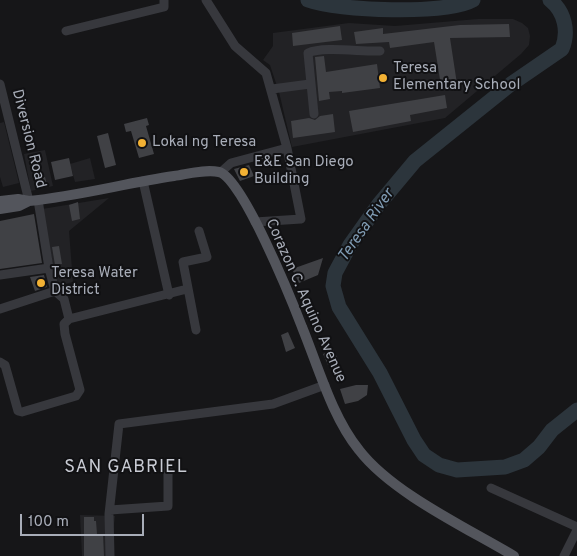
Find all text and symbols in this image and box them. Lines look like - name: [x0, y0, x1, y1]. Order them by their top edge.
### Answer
- place label: Teresa Elementary School: [393, 60, 520, 95]
- marker: Teresa Elementary School: [377, 72, 389, 84]
- street label: Diversion Road: [7, 88, 49, 190]
- place label: Lokal ng Teresa: [152, 134, 256, 152]
- marker: Lokal ng Teresa: [136, 137, 148, 149]
- place label: E&E San Diego Building: [254, 154, 354, 189]
- marker: E&E San Diego Building: [238, 166, 250, 178]
- water label: Teresa River: [335, 186, 399, 266]
- street label: Corazon C. Aquino Avenue: [261, 216, 349, 386]
- place label: Teresa Water District: [51, 265, 138, 300]
- marker: Teresa Water District: [35, 277, 47, 289]
- district label: SAN GABRIEL: [63, 457, 189, 479]
- scale bar: [22, 504, 146, 536]
- text: 100 m: [28, 513, 69, 532]

